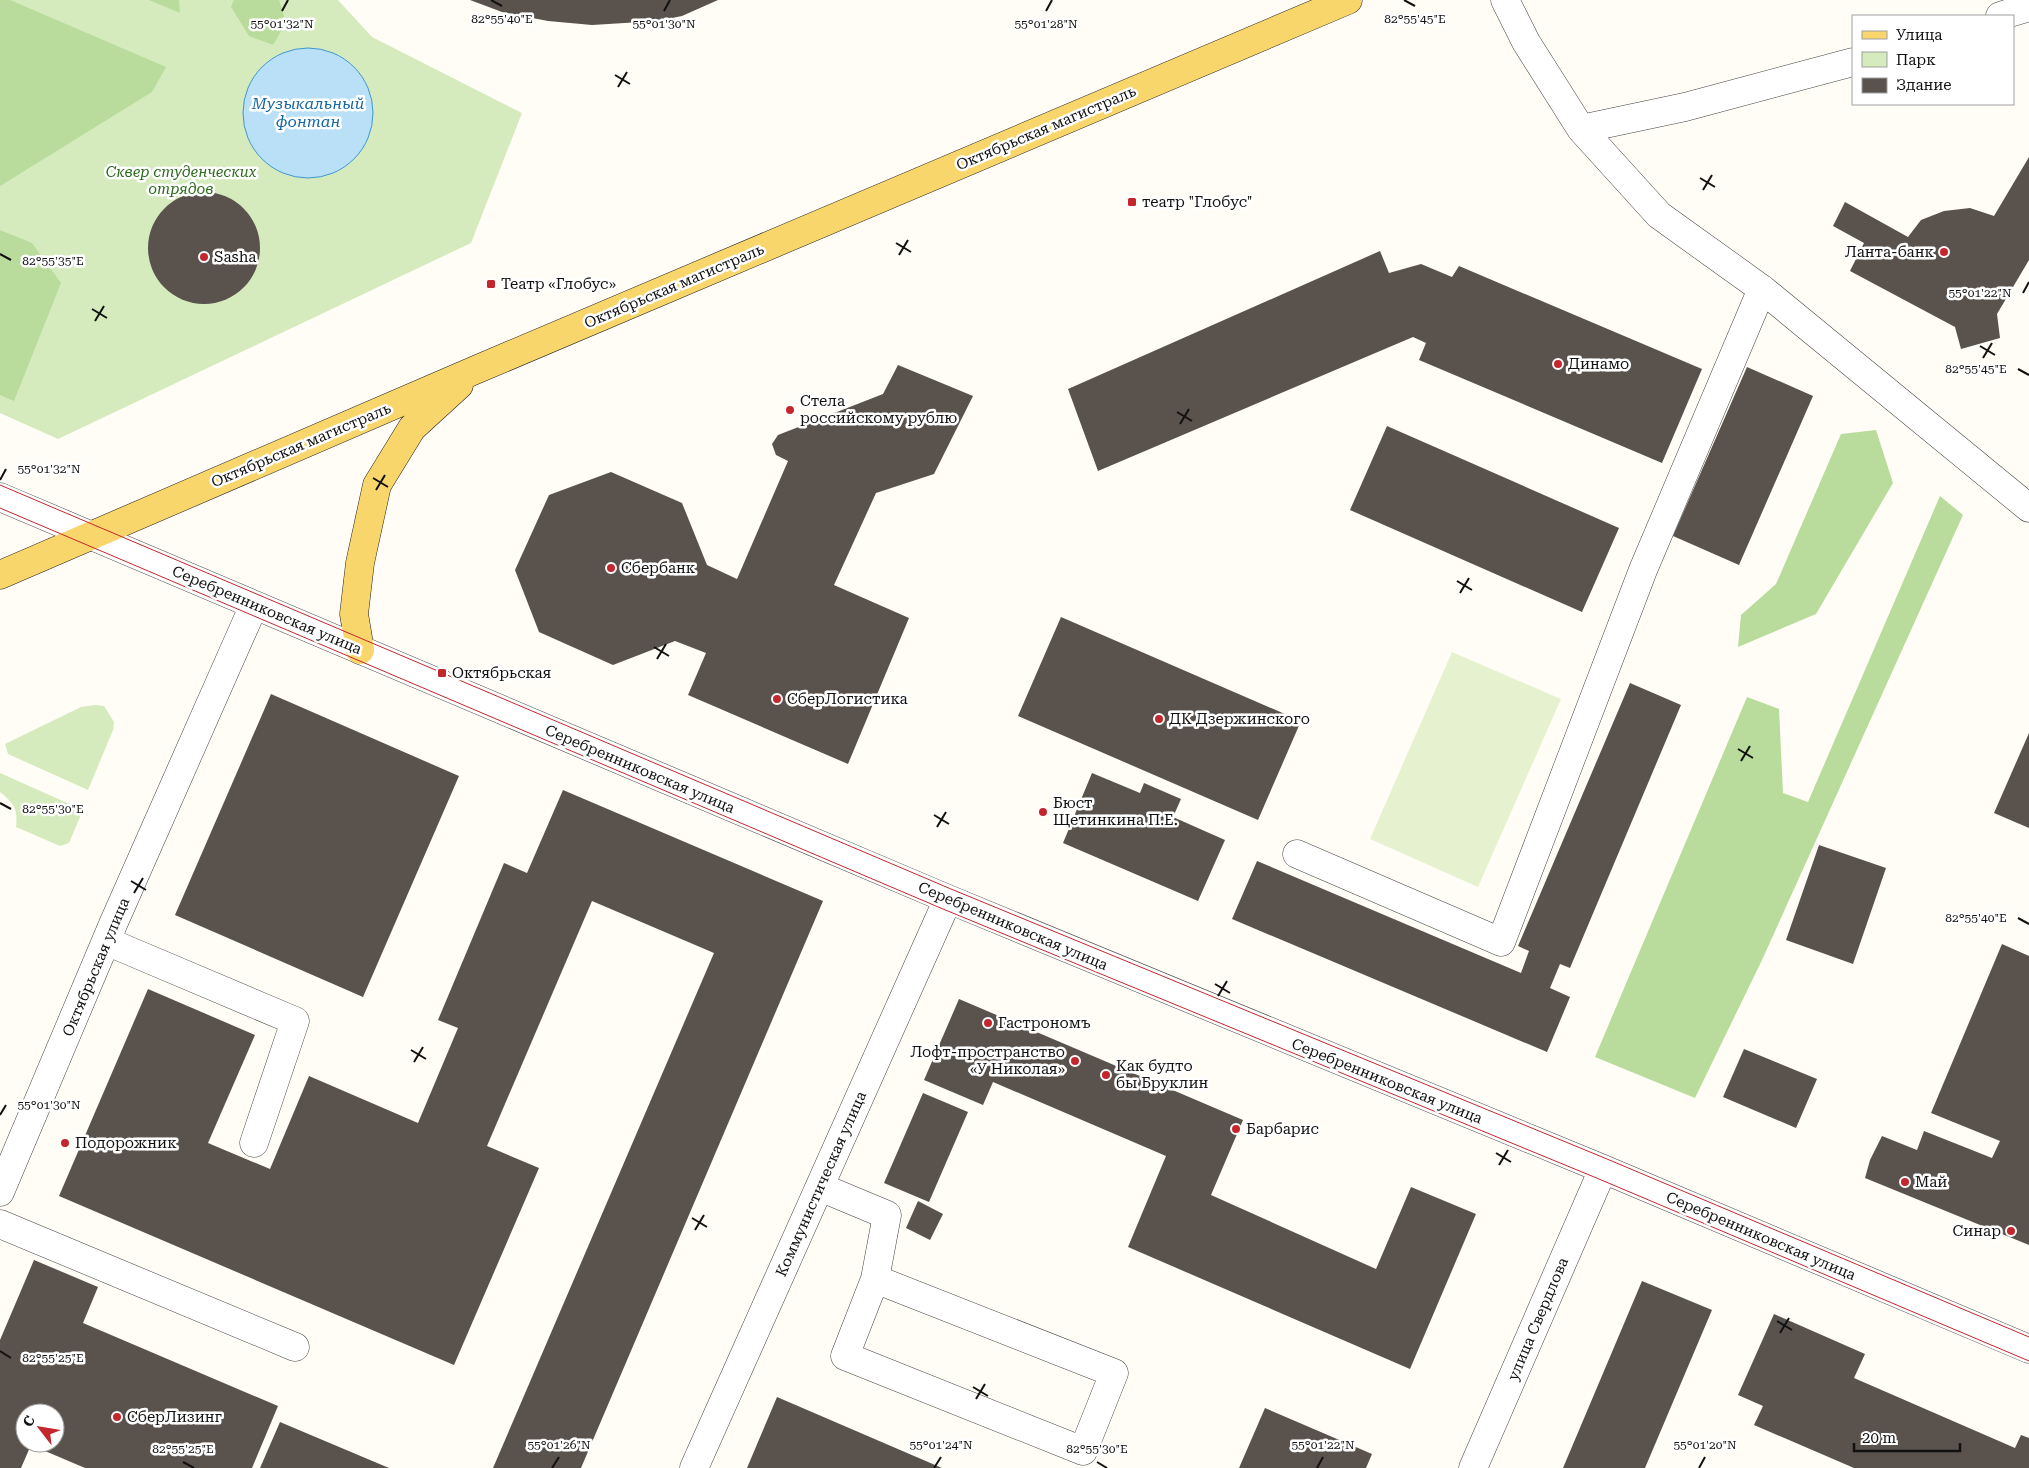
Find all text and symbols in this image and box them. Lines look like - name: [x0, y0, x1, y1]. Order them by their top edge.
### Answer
- text: 82°55'40"E: [471, 12, 533, 26]
- text: 82°55'45"E: [1384, 12, 1446, 26]
- legend: [1852, 15, 2014, 105]
- text: 55°01'32"N: [250, 17, 314, 31]
- text: 55°01'30"N: [632, 17, 696, 31]
- text: 55°01'28"N: [1014, 17, 1078, 31]
- text: Улица: [1896, 26, 1942, 44]
- text: Парк: [1896, 51, 1936, 69]
- text: Здание: [1896, 76, 1952, 94]
- street label: Октябрьская магистраль: [953, 82, 1139, 174]
- water label: Музыкальный фонтан: [251, 94, 364, 131]
- park label: Сквер студенческих отрядов: [106, 163, 257, 198]
- place label: театр "Глобус": [1142, 193, 1252, 211]
- marker: театр "Глобус": [1126, 196, 1138, 208]
- street label: Октябрьская магистраль: [581, 240, 767, 332]
- place label: Ланта-банк: [1845, 243, 1934, 261]
- marker: Ланта-банк: [1938, 246, 1950, 258]
- place label: Sasha: [214, 248, 257, 266]
- marker: Sasha: [198, 251, 210, 263]
- text: 82°55'35"E: [22, 254, 84, 268]
- place label: Театр «Глобус»: [501, 275, 616, 293]
- marker: Театр «Глобус»: [485, 278, 497, 290]
- text: 55°01'22"N: [1948, 286, 2012, 300]
- place label: Динамо: [1568, 355, 1629, 373]
- marker: Динамо: [1552, 358, 1564, 370]
- text: 82°55'45"E: [1945, 362, 2007, 376]
- place label: Стела российскому рублю: [800, 392, 957, 427]
- street label: Октябрьская магистраль: [208, 399, 394, 491]
- marker: Стела российскому рублю: [784, 404, 796, 416]
- text: 55°01'32"N: [17, 462, 81, 476]
- place label: Сбербанк: [621, 559, 696, 577]
- street label: Серебренниковская улица: [169, 562, 365, 658]
- marker: Сбербанк: [605, 562, 617, 574]
- place label: Октябрьская: [452, 664, 551, 682]
- marker: Октябрьская: [436, 667, 448, 679]
- place label: СберЛогистика: [787, 690, 908, 708]
- marker: СберЛогистика: [771, 693, 783, 705]
- place label: ДК Дзержинского: [1169, 710, 1310, 728]
- marker: ДК Дзержинского: [1153, 713, 1165, 725]
- street label: Серебренниковская улица: [542, 721, 738, 817]
- place label: Бюст Щетинкина П.Е.: [1053, 794, 1178, 829]
- text: 82°55'30"E: [22, 802, 84, 816]
- marker: Бюст Щетинкина П.Е.: [1037, 806, 1049, 818]
- street label: Серебренниковская улица: [915, 878, 1111, 974]
- street label: Октябрьская улица: [59, 895, 133, 1039]
- text: 82°55'40"E: [1945, 911, 2007, 925]
- place label: Гастрономъ: [998, 1014, 1091, 1032]
- marker: Гастрономъ: [982, 1017, 994, 1029]
- street label: Серебренниковская улица: [1289, 1034, 1485, 1128]
- place label: Лофт-пространство «У Николая»: [910, 1043, 1065, 1078]
- marker: Лофт-пространство «У Николая»: [1069, 1055, 1081, 1067]
- place label: Как будто бы Бруклин: [1116, 1057, 1208, 1092]
- marker: Как будто бы Бруклин: [1100, 1069, 1112, 1081]
- street label: Коммунистическая улица: [772, 1089, 870, 1279]
- text: 55°01'30"N: [17, 1098, 81, 1112]
- place label: Барбарис: [1246, 1120, 1319, 1138]
- marker: Барбарис: [1230, 1123, 1242, 1135]
- place label: Подорожник: [75, 1134, 177, 1152]
- marker: Подорожник: [59, 1137, 71, 1149]
- place label: Май: [1915, 1173, 1947, 1191]
- marker: Май: [1899, 1176, 1911, 1188]
- street label: Серебренниковская улица: [1663, 1188, 1859, 1284]
- place label: Синар: [1952, 1222, 2001, 1240]
- marker: Синар: [2005, 1225, 2017, 1237]
- street label: улица Свердлова: [1504, 1255, 1572, 1383]
- text: 82°55'25"E: [22, 1351, 84, 1365]
- north arrow: [15, 1403, 65, 1453]
- place label: СберЛизинг: [127, 1408, 222, 1426]
- marker: СберЛизинг: [111, 1411, 123, 1423]
- text: С: [19, 1413, 38, 1430]
- scale bar: [1854, 1420, 1960, 1452]
- text: 20 m: [1862, 1429, 1897, 1447]
- text: 55°01'26"N: [527, 1438, 591, 1452]
- text: 55°01'24"N: [909, 1438, 973, 1452]
- text: 55°01'22"N: [1291, 1438, 1355, 1452]
- text: 55°01'20"N: [1673, 1438, 1737, 1452]
- text: 82°55'25"E: [152, 1442, 214, 1456]
- text: 82°55'30"E: [1066, 1442, 1128, 1456]

